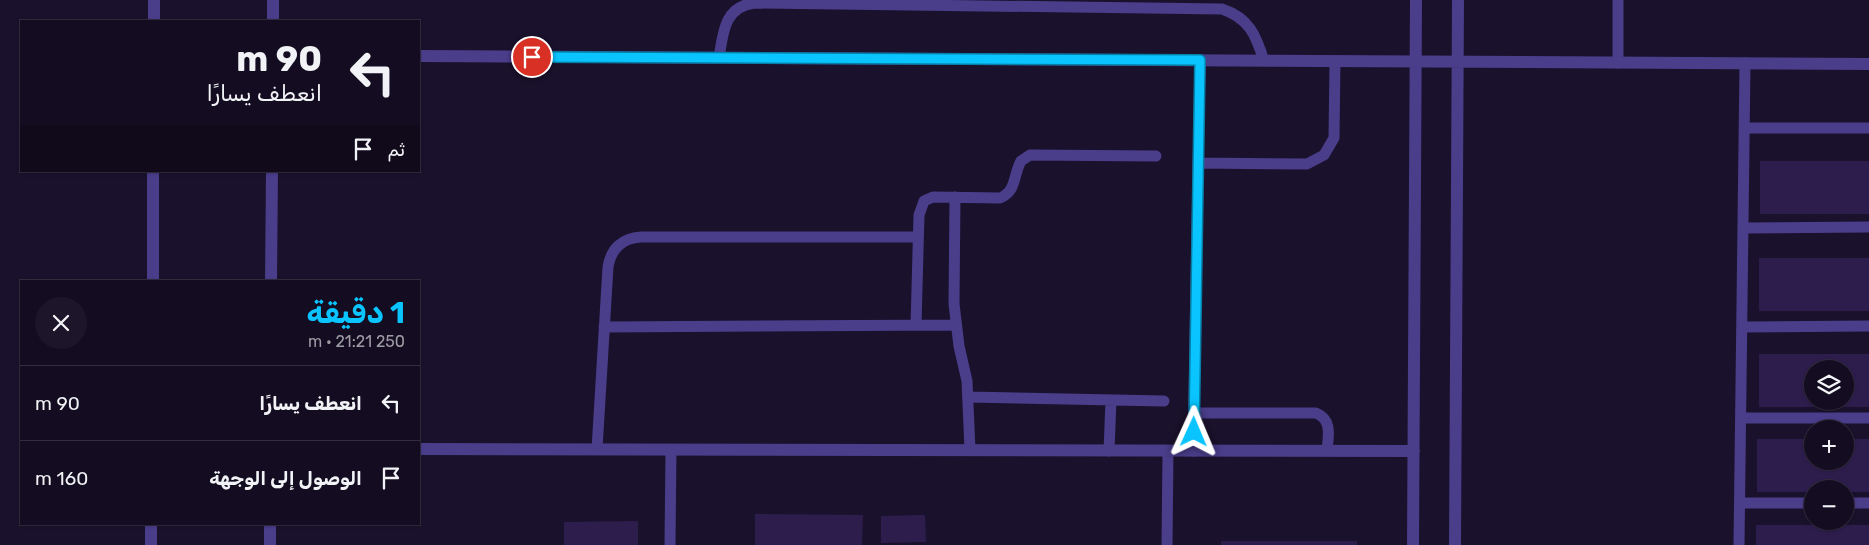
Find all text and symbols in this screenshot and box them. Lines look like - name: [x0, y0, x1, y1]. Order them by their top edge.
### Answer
- pin: [511, 36, 553, 78]
- text: 90 m: [236, 38, 322, 80]
- icon: left: [340, 40, 405, 105]
- icon: arrive: [518, 43, 546, 71]
- text: انعطف يسارًا: [206, 80, 322, 107]
- icon: arrive: [349, 135, 377, 163]
- text: ثم: [387, 138, 405, 161]
- text: 1 دقيقة: [307, 295, 405, 331]
- button: close: [35, 297, 87, 349]
- text: 250 m · 21:21: [308, 332, 405, 351]
- map controls: [1804, 360, 1854, 530]
- button: layers: [1804, 360, 1854, 410]
- icon: left: [377, 389, 405, 417]
- text: 90 m: [35, 392, 80, 415]
- text: انعطف يسارًا: [259, 392, 362, 415]
- position arrow: [1167, 405, 1219, 457]
- button: +: [1804, 420, 1854, 470]
- icon: arrive: [377, 464, 405, 492]
- text: 160 m: [35, 467, 88, 490]
- text: الوصول إلى الوجهة: [209, 467, 362, 490]
- button: −: [1804, 480, 1854, 530]

